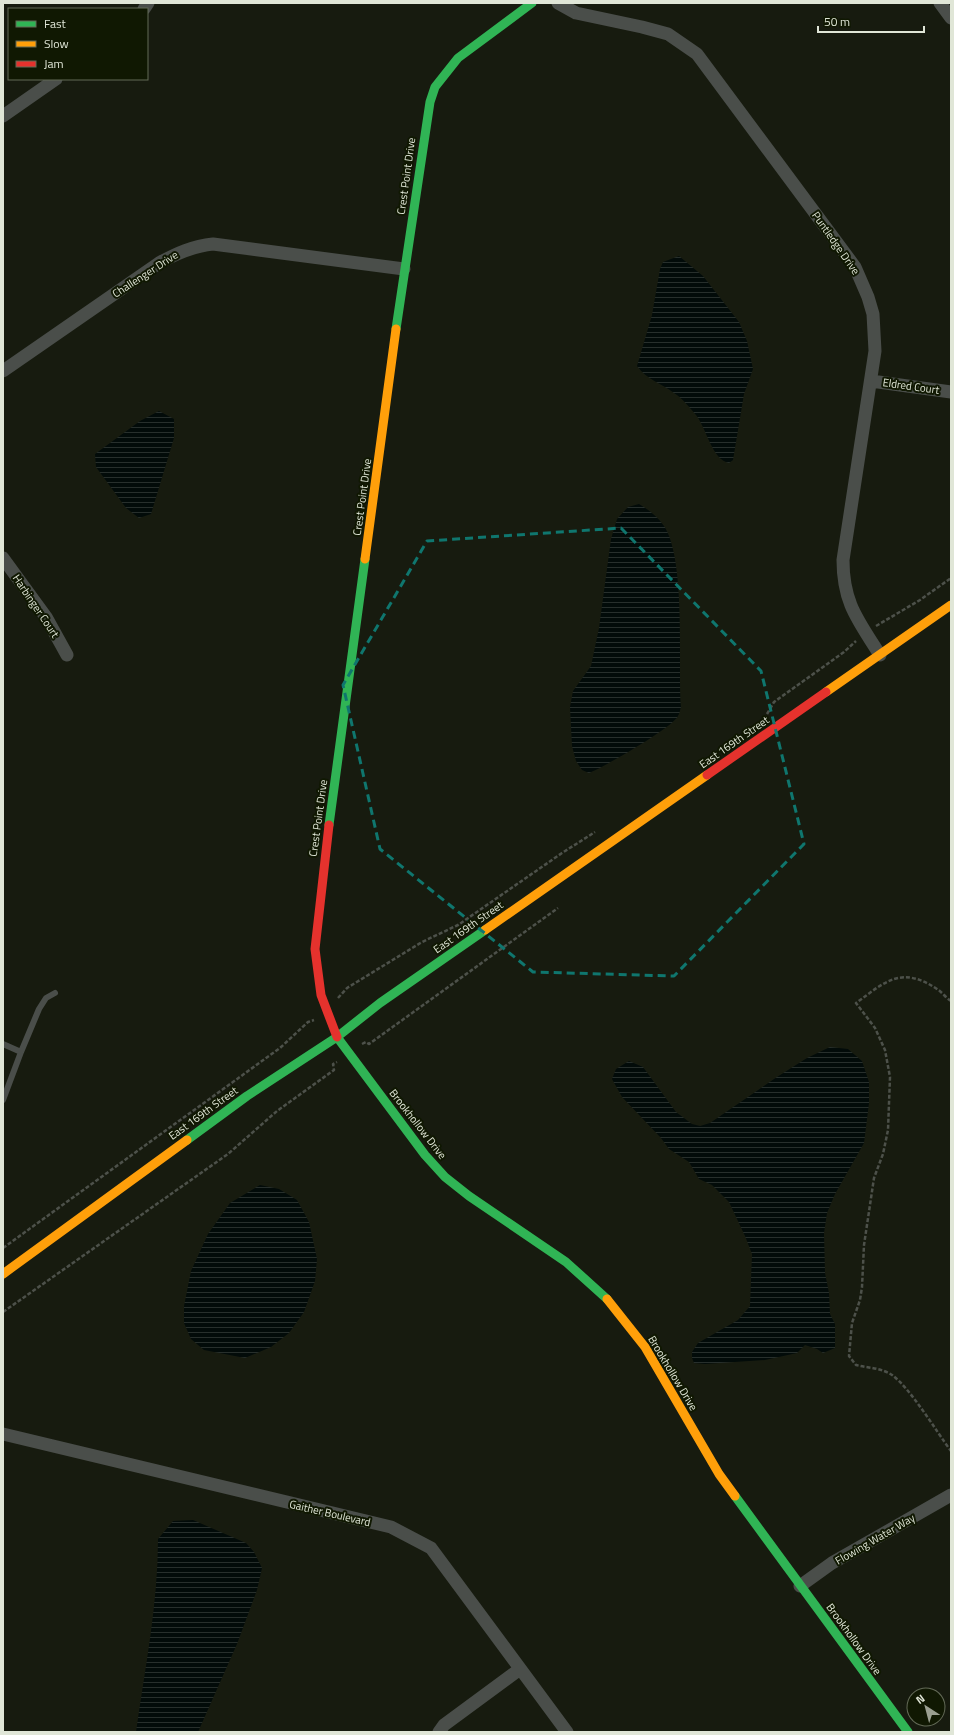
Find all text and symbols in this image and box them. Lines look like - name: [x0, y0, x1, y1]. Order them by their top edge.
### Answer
- legend: [8, 8, 148, 80]
- scale bar: [818, 8, 924, 34]
- text: 50 m: [824, 12, 850, 31]
- text: Fast: [44, 14, 67, 33]
- text: Slow: [44, 34, 69, 53]
- text: Jam: [44, 54, 64, 73]
- street label: Crest Point Drive: [393, 136, 419, 215]
- street label: Puntledge Drive: [808, 208, 864, 278]
- street label: Challenger Drive: [109, 247, 181, 301]
- street label: Eldred Court: [882, 374, 941, 398]
- street label: Crest Point Drive: [349, 457, 375, 536]
- street label: Harbinger Court: [9, 571, 63, 641]
- street label: East 169th Street: [696, 712, 772, 772]
- street label: Crest Point Drive: [305, 778, 331, 857]
- street label: East 169th Street: [430, 897, 506, 957]
- street label: East 169th Street: [165, 1082, 241, 1144]
- street label: Brookhollow Drive: [386, 1086, 451, 1163]
- street label: Brookhollow Drive: [644, 1333, 702, 1414]
- street label: Gaither Boulevard: [288, 1496, 372, 1530]
- street label: Flowing Water Way: [832, 1509, 919, 1568]
- street label: Brookhollow Drive: [823, 1600, 886, 1678]
- north arrow: [906, 1687, 946, 1727]
- text: N: [912, 1690, 928, 1708]

